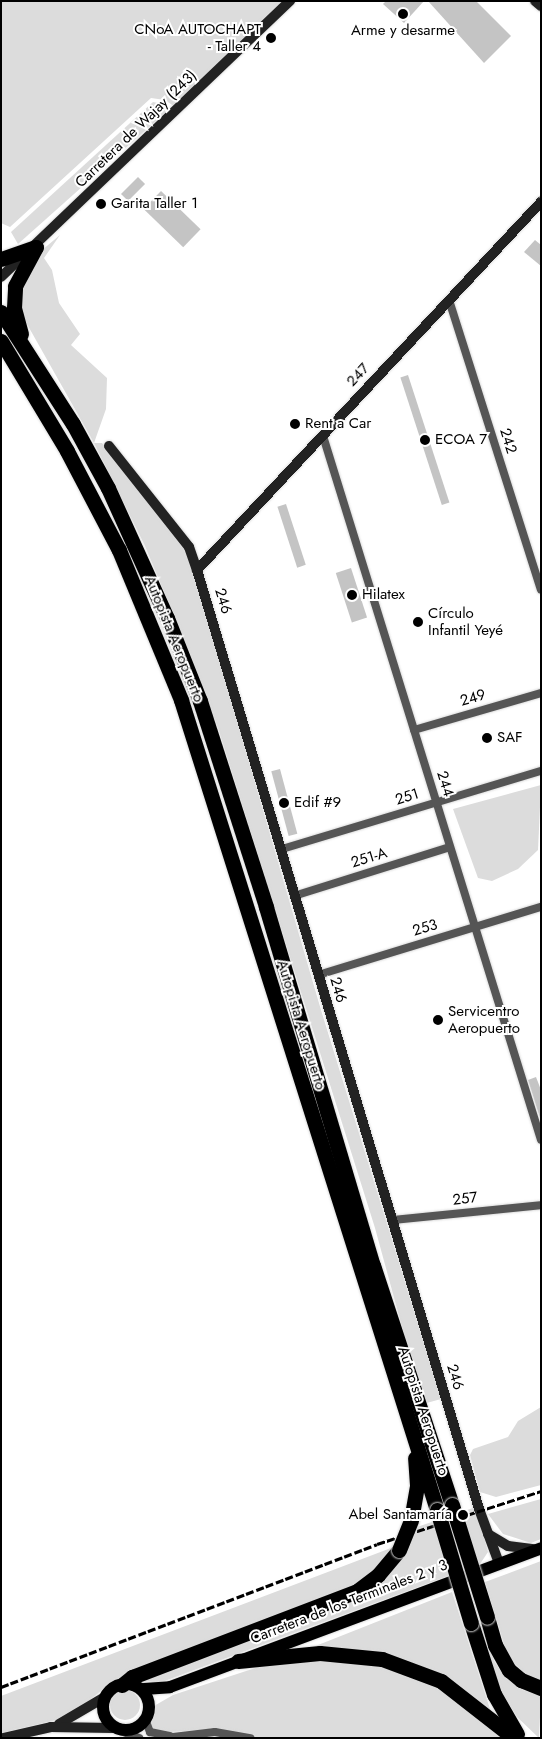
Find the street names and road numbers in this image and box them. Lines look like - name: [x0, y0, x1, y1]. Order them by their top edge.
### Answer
- street label: Carretera de Wajay (243): [72, 66, 200, 192]
- street label: 247: [343, 360, 373, 390]
- street label: 242: [496, 426, 520, 456]
- street label: Autopista Aeropuerto: [140, 573, 208, 705]
- street label: 246: [211, 586, 235, 616]
- street label: 249: [458, 686, 488, 710]
- street label: 244: [433, 769, 457, 799]
- street label: 251: [393, 785, 421, 809]
- street label: 251-A: [349, 844, 389, 872]
- street label: 253: [410, 916, 440, 940]
- street label: Autopista Aeropuerto: [273, 958, 329, 1092]
- street label: 246: [326, 975, 350, 1005]
- street label: 257: [452, 1189, 478, 1209]
- street label: Autopista Aeropuerto: [394, 1344, 452, 1478]
- street label: 246: [443, 1362, 467, 1392]
- street label: Carretera de los Terminales 2 y 3: [248, 1556, 450, 1648]

